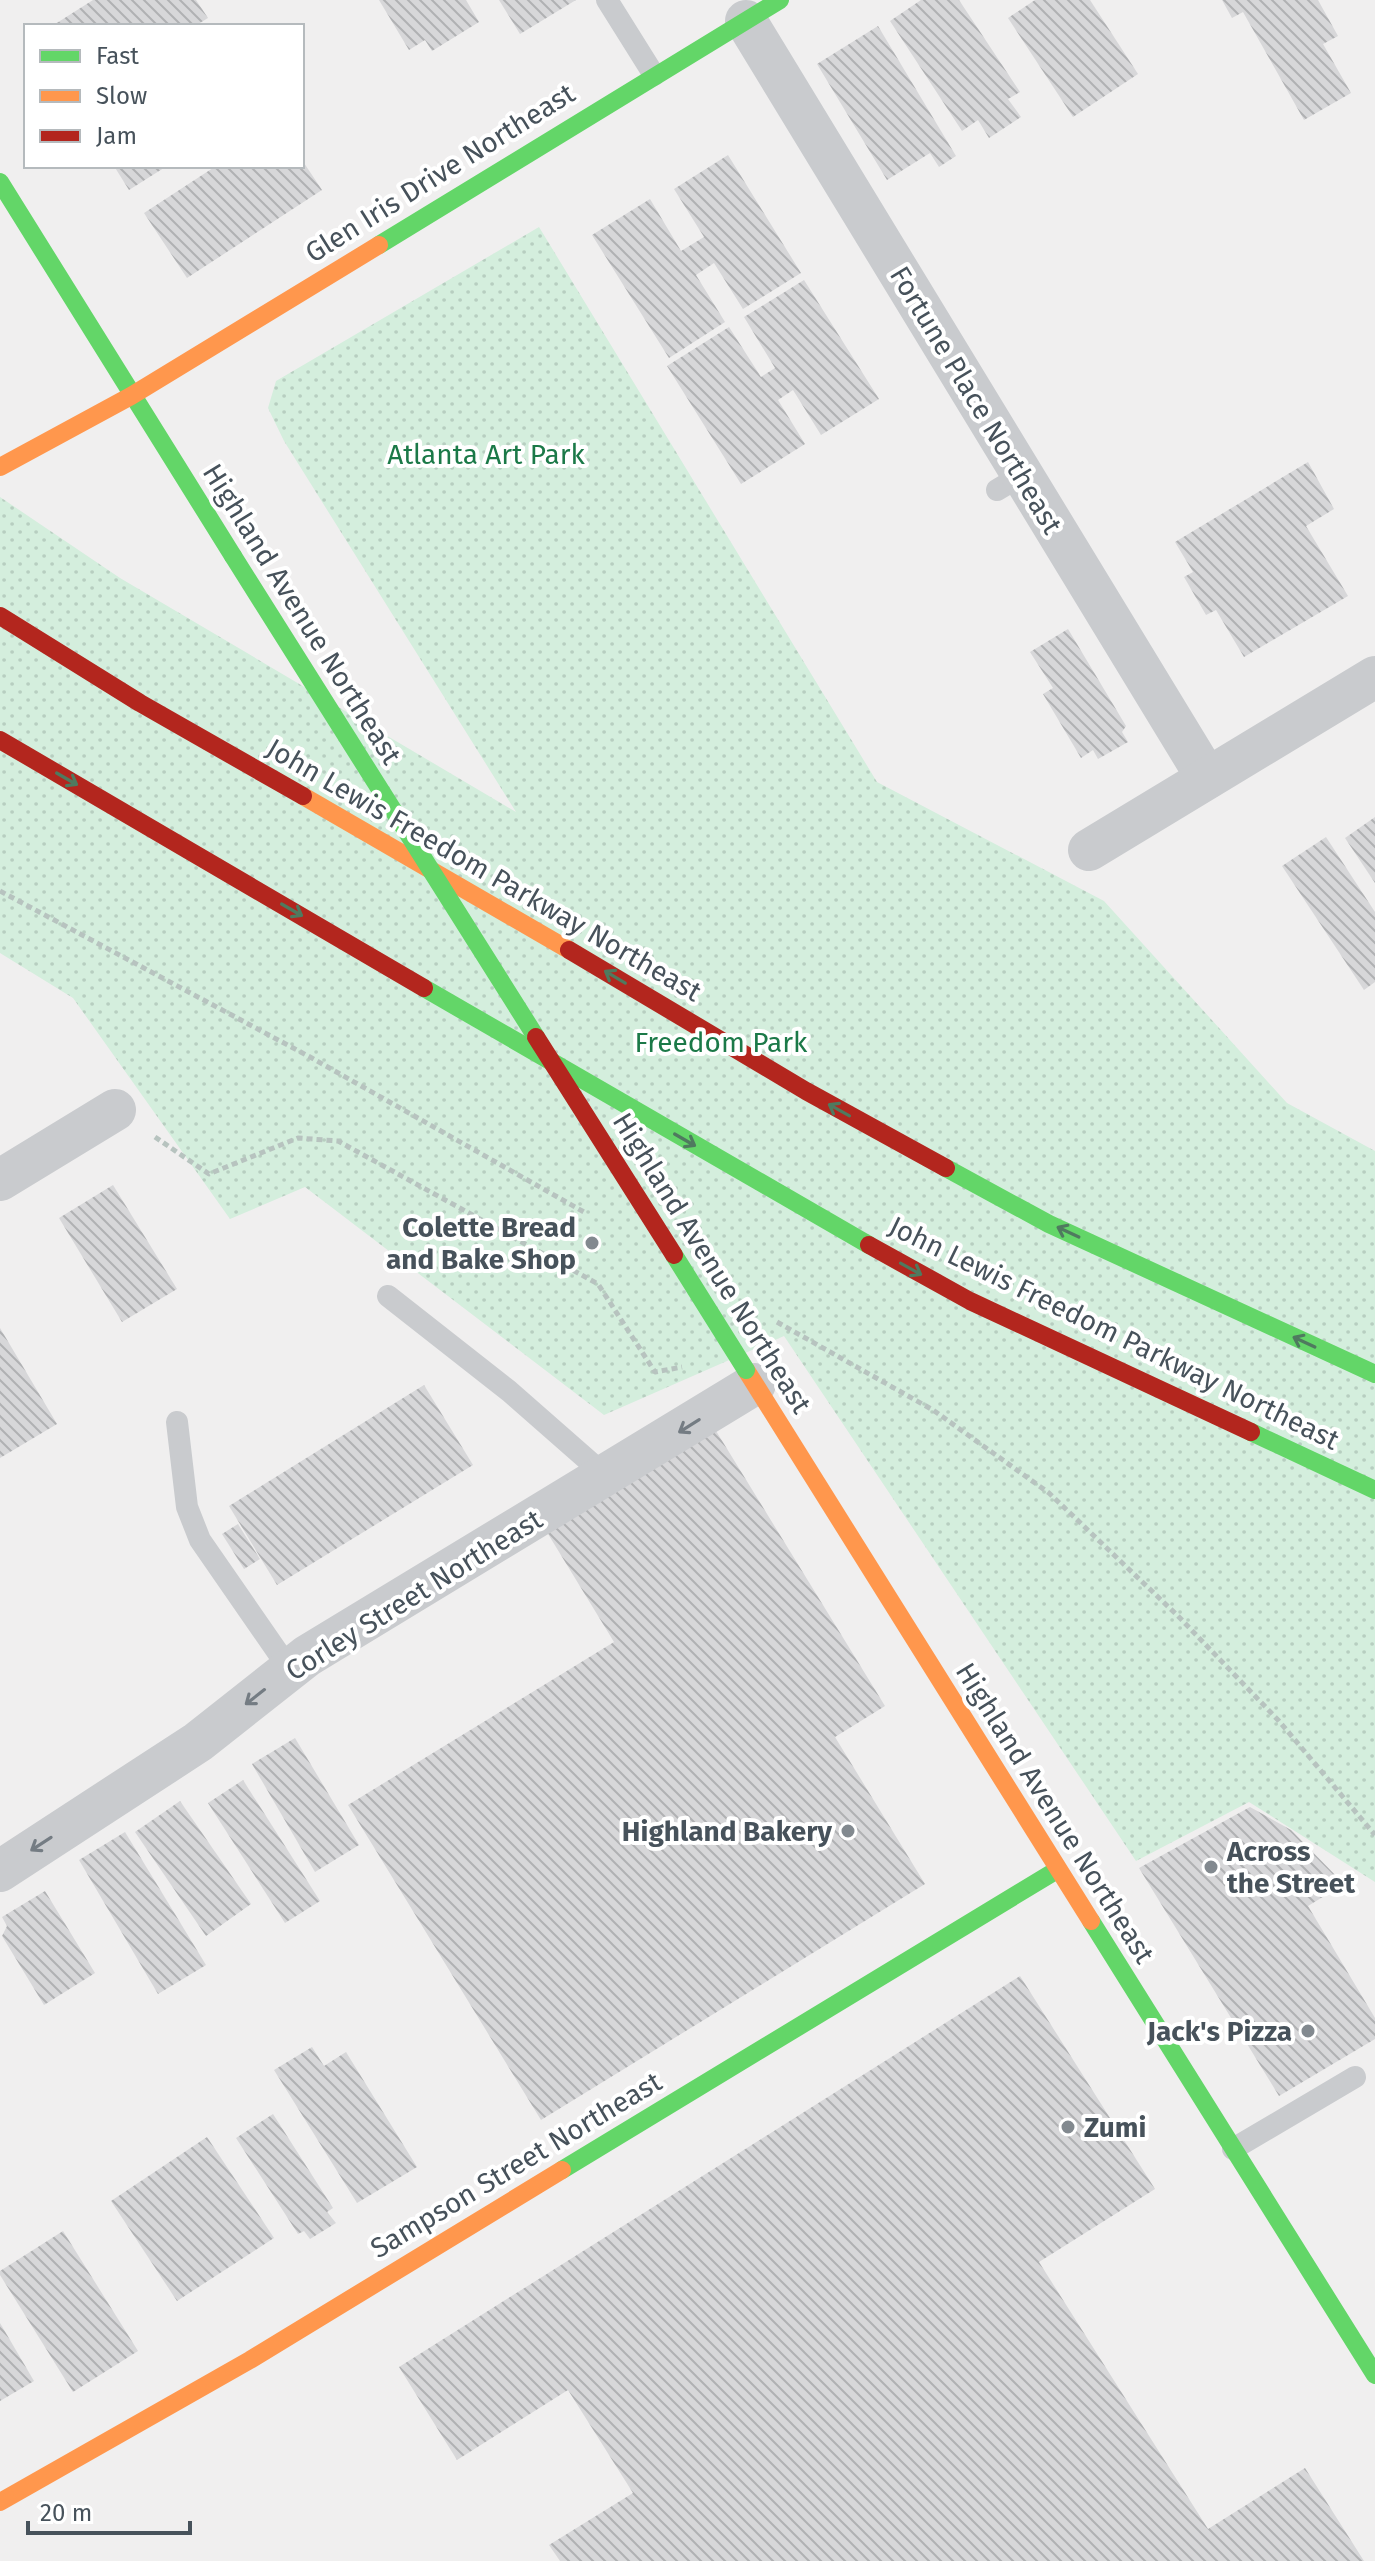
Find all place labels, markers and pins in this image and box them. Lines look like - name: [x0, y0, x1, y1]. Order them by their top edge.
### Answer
- place label: Colette Bread and Bake Shop: [386, 1211, 576, 1276]
- marker: Colette Bread and Bake Shop: [583, 1234, 601, 1252]
- place label: Highland Bakery: [622, 1815, 832, 1848]
- marker: Highland Bakery: [839, 1822, 857, 1840]
- place label: Across the Street: [1226, 1835, 1356, 1900]
- marker: Across the Street: [1202, 1858, 1220, 1876]
- place label: Jack's Pizza: [1146, 2015, 1292, 2048]
- marker: Jack's Pizza: [1299, 2022, 1317, 2040]
- place label: Zumi: [1084, 2111, 1146, 2144]
- marker: Zumi: [1059, 2118, 1077, 2136]

